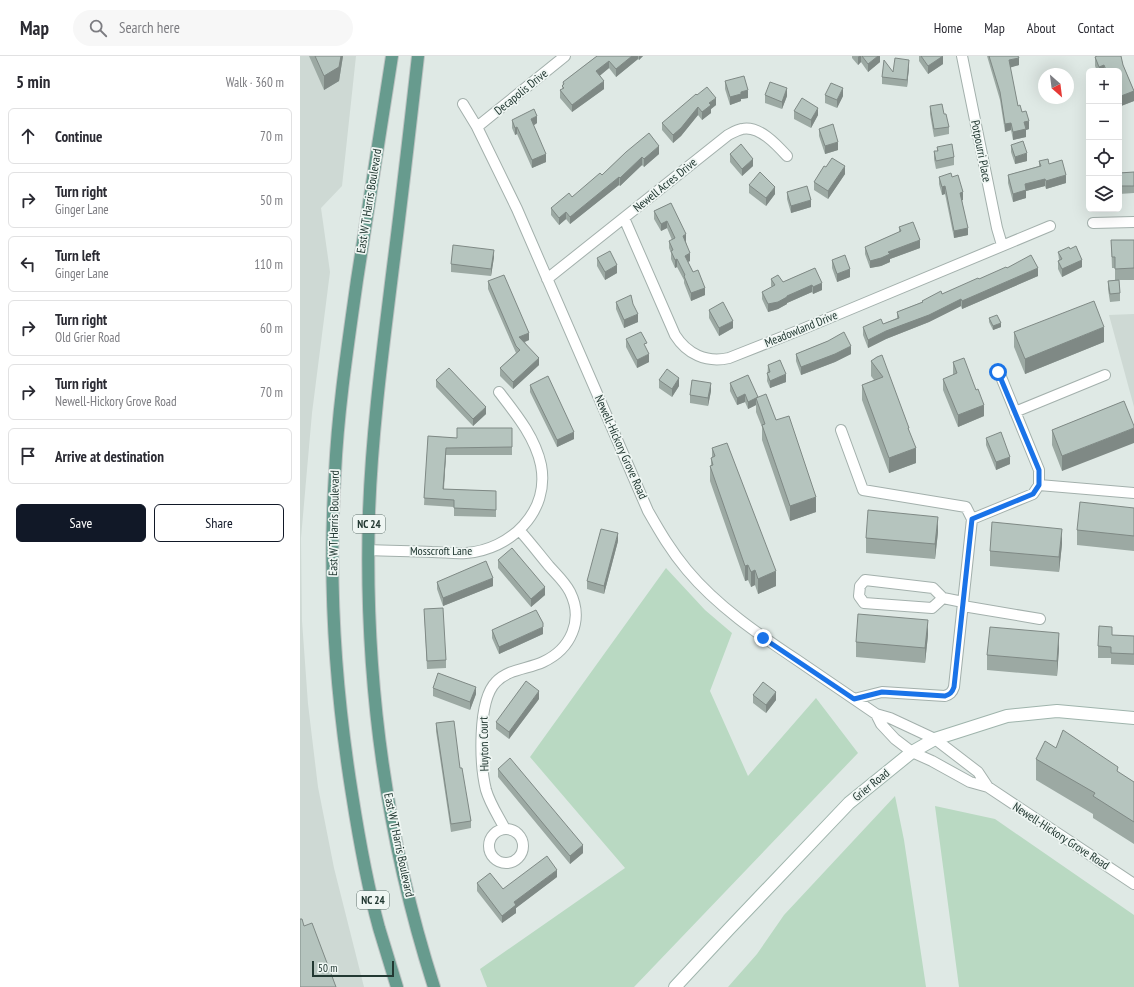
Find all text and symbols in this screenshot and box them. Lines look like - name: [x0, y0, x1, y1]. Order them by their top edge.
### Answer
- search box: [73, 10, 353, 46]
- text: Map: [20, 16, 49, 40]
- icon: search: [87, 17, 109, 39]
- text: Search here: [119, 18, 180, 37]
- text: Home: [934, 19, 962, 37]
- text: Map: [984, 19, 1005, 37]
- text: About: [1027, 19, 1056, 37]
- text: Contact: [1078, 19, 1114, 37]
- street label: Decapolis Drive: [491, 65, 550, 118]
- north arrow: [1038, 68, 1074, 104]
- map controls: [1086, 68, 1122, 212]
- button: +: [1086, 68, 1122, 104]
- text: 5 min: [16, 71, 50, 93]
- text: Walk · 360 m: [226, 74, 284, 91]
- button: −: [1086, 104, 1122, 140]
- street label: Potpourri Place: [968, 119, 995, 183]
- icon: ahead: [17, 125, 39, 147]
- text: Continue: [55, 127, 102, 146]
- text: 70 m: [260, 128, 283, 145]
- button: locate: [1086, 140, 1122, 176]
- street label: East W T Harris Boulevard: [353, 148, 384, 254]
- street label: Newell Acres Drive: [630, 154, 700, 215]
- button: layers: [1086, 176, 1122, 212]
- text: Turn right: [55, 182, 107, 201]
- icon: right: [17, 189, 39, 211]
- text: 50 m: [260, 192, 283, 209]
- text: Ginger Lane: [55, 201, 109, 218]
- text: Turn left: [55, 246, 100, 265]
- icon: left: [17, 253, 39, 275]
- text: 110 m: [254, 256, 283, 273]
- text: Ginger Lane: [55, 265, 109, 282]
- street label: Meadowland Drive: [762, 307, 839, 350]
- text: Turn right: [55, 310, 107, 329]
- icon: right: [17, 317, 39, 339]
- text: 60 m: [260, 320, 283, 337]
- text: Old Grier Road: [55, 329, 120, 346]
- route start: [989, 363, 1007, 381]
- text: Turn right: [55, 374, 107, 393]
- icon: right: [17, 381, 39, 403]
- text: 70 m: [260, 384, 283, 401]
- street label: Newell-Hickory Grove Road: [592, 392, 651, 501]
- text: Newell-Hickory Grove Road: [55, 393, 177, 410]
- icon: arrive: [17, 445, 39, 467]
- text: Arrive at destination: [55, 447, 164, 466]
- street label: East W T Harris Boulevard: [325, 470, 342, 576]
- button: Save: [16, 504, 146, 542]
- button: Share: [154, 504, 284, 542]
- road number: NC 24: [353, 515, 385, 533]
- street label: Mosscroft Lane: [410, 543, 472, 558]
- route end: [754, 629, 772, 647]
- street label: Huyton Court: [476, 716, 491, 772]
- street label: Grier Road: [849, 765, 892, 804]
- street label: East W T Harris Boulevard: [381, 792, 418, 898]
- street label: Newell-Hickory Grove Road: [1010, 799, 1112, 872]
- road number: NC 24: [357, 891, 389, 909]
- scale bar: [312, 959, 394, 978]
- text: 50 m: [318, 961, 337, 975]

